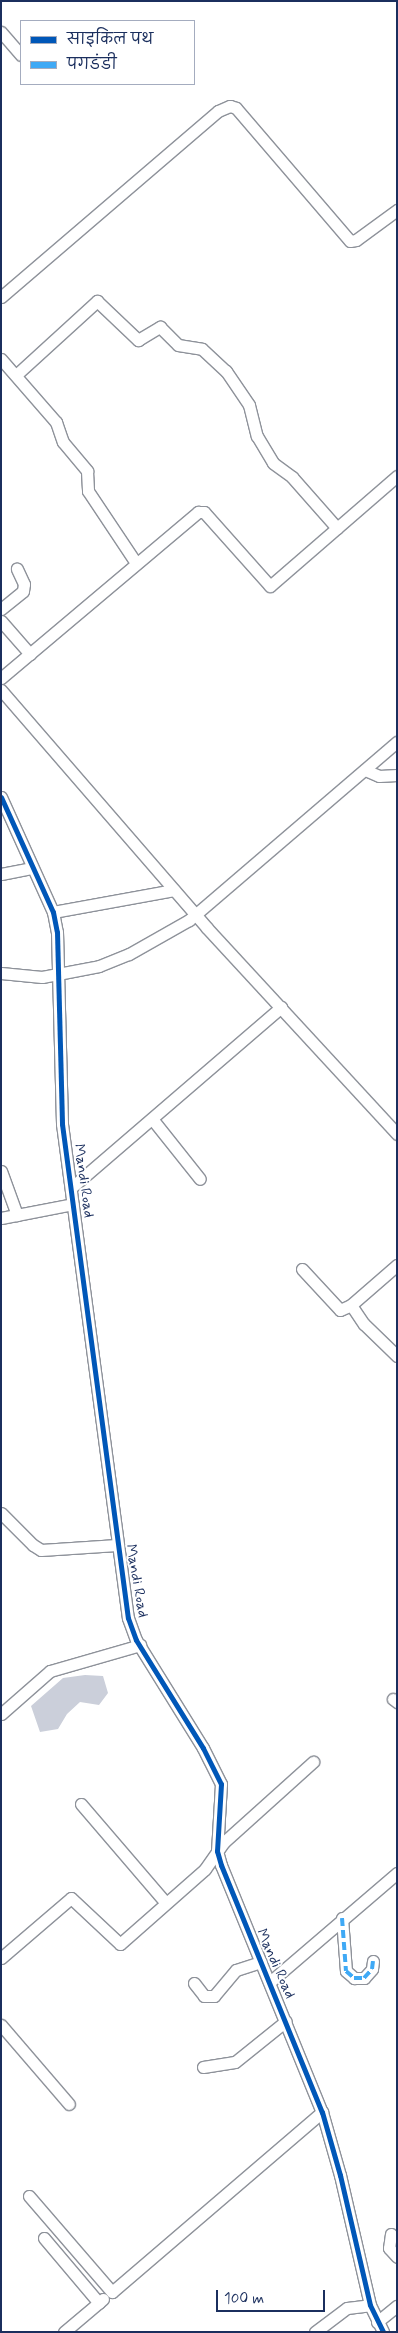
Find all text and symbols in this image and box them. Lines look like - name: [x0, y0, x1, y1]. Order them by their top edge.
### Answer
- legend: [20, 20, 195, 85]
- text: साइकिल पथ: [67, 30, 153, 50]
- text: पगडंडी: [67, 55, 117, 75]
- street label: Mandi Road: [69, 1143, 97, 1219]
- street label: Mandi Road: [121, 1543, 151, 1619]
- street label: Mandi Road: [252, 1926, 298, 2002]
- scale bar: [218, 2280, 327, 2312]
- text: 100 m: [224, 2289, 264, 2309]

